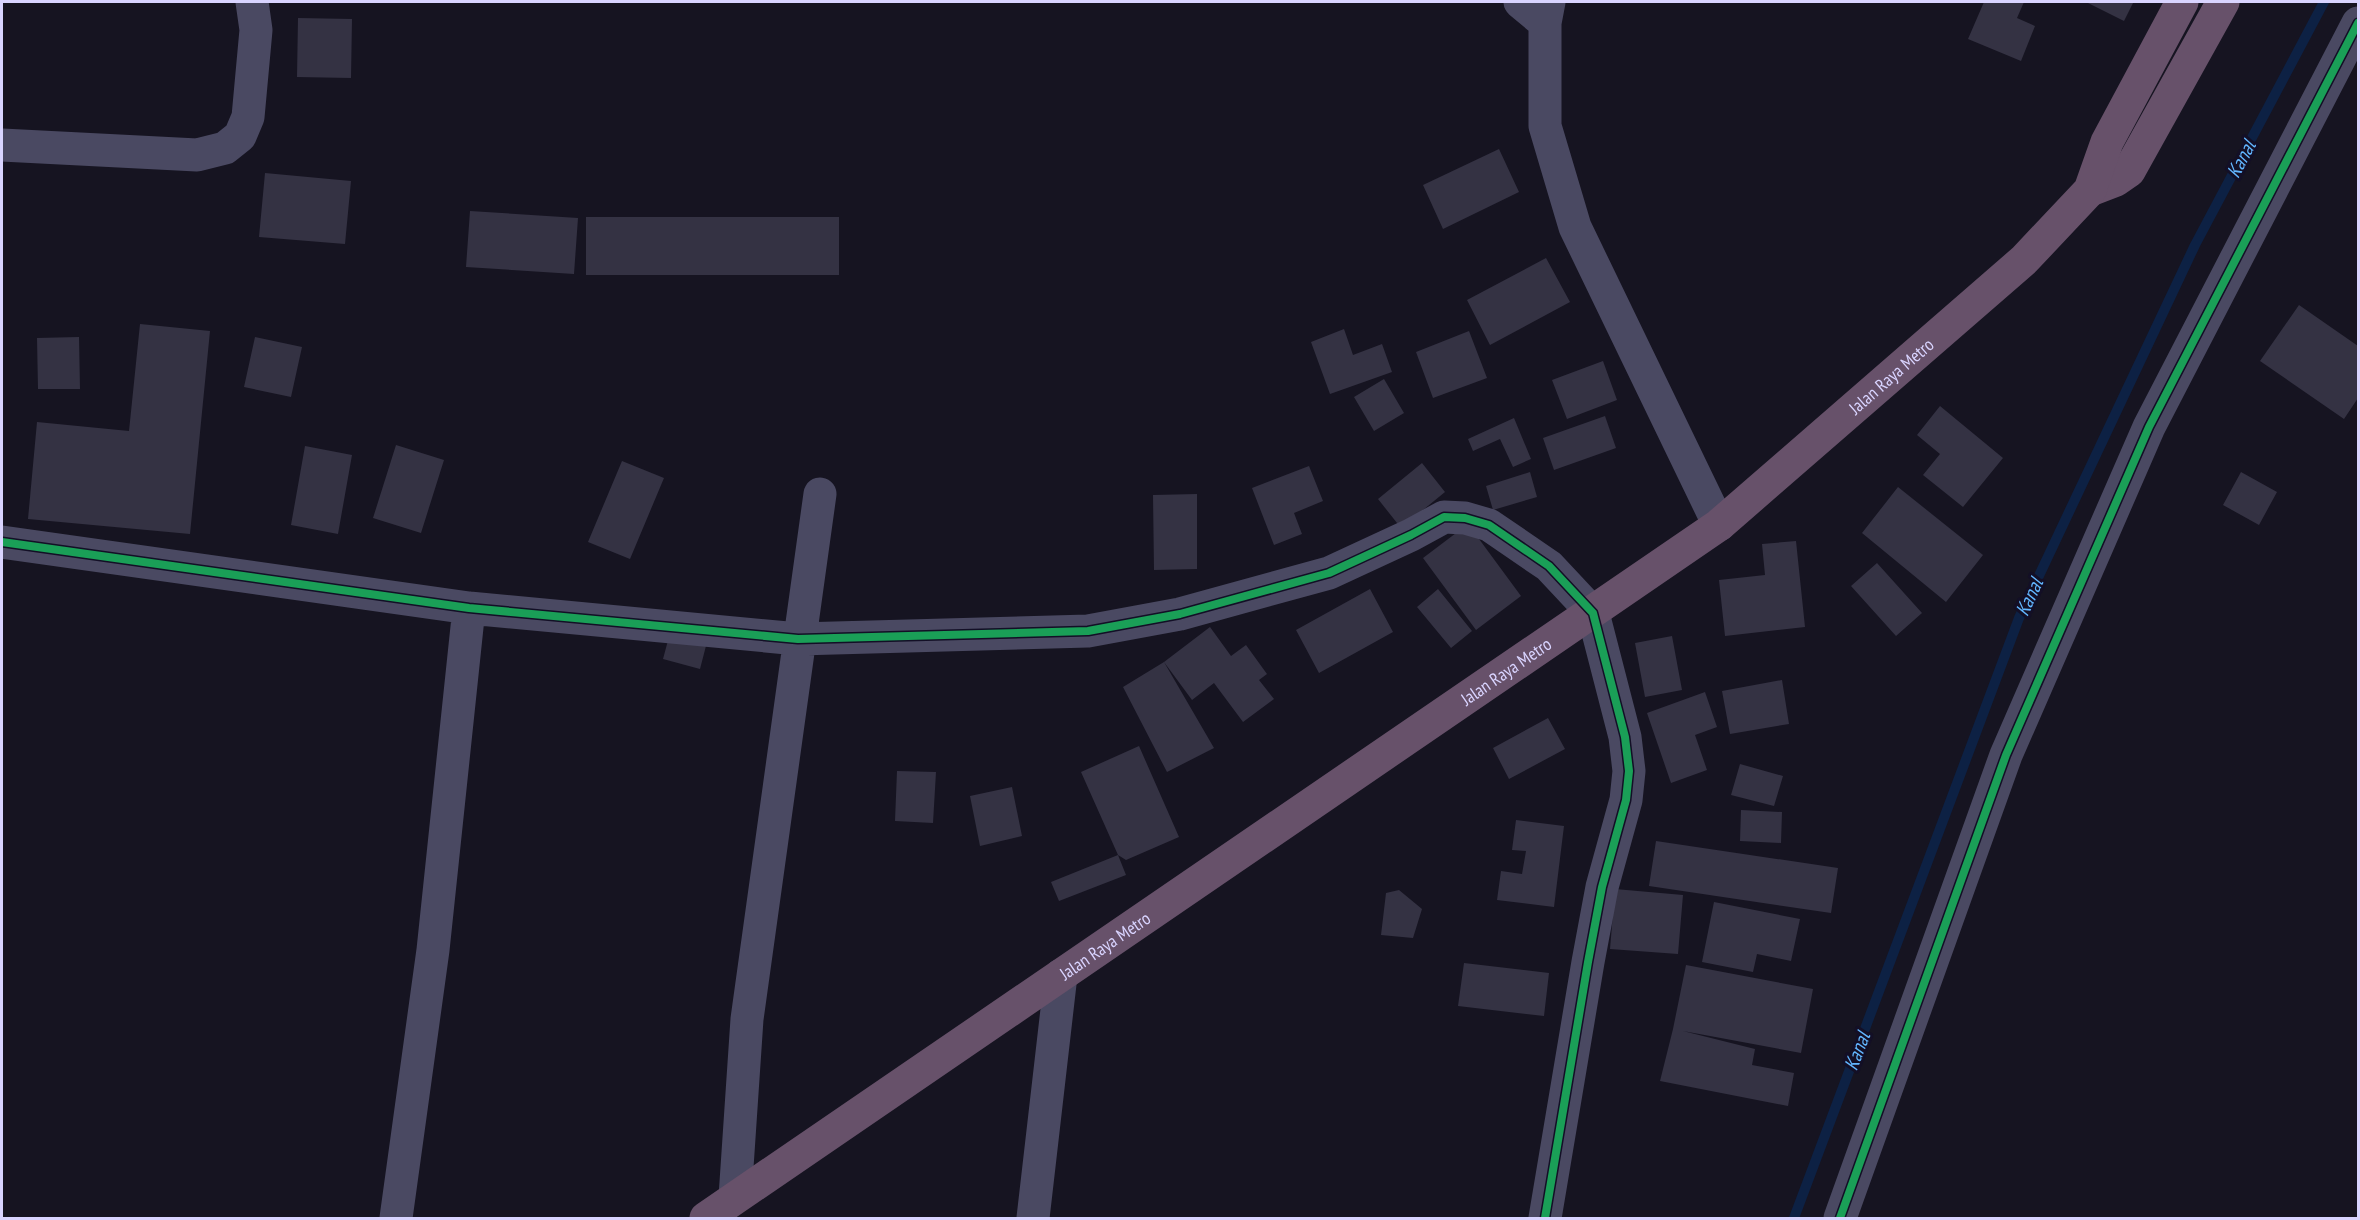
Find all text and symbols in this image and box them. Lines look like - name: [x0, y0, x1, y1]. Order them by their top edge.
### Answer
- water label: Kanal: [2220, 134, 2263, 182]
- street label: Jalan Raya Metro: [1843, 332, 1938, 419]
- water label: Kanal: [2009, 572, 2050, 620]
- street label: Jalan Raya Metro: [1455, 632, 1556, 711]
- street label: Jalan Raya Metro: [1054, 906, 1155, 985]
- water label: Kanal: [1838, 1026, 1877, 1074]

